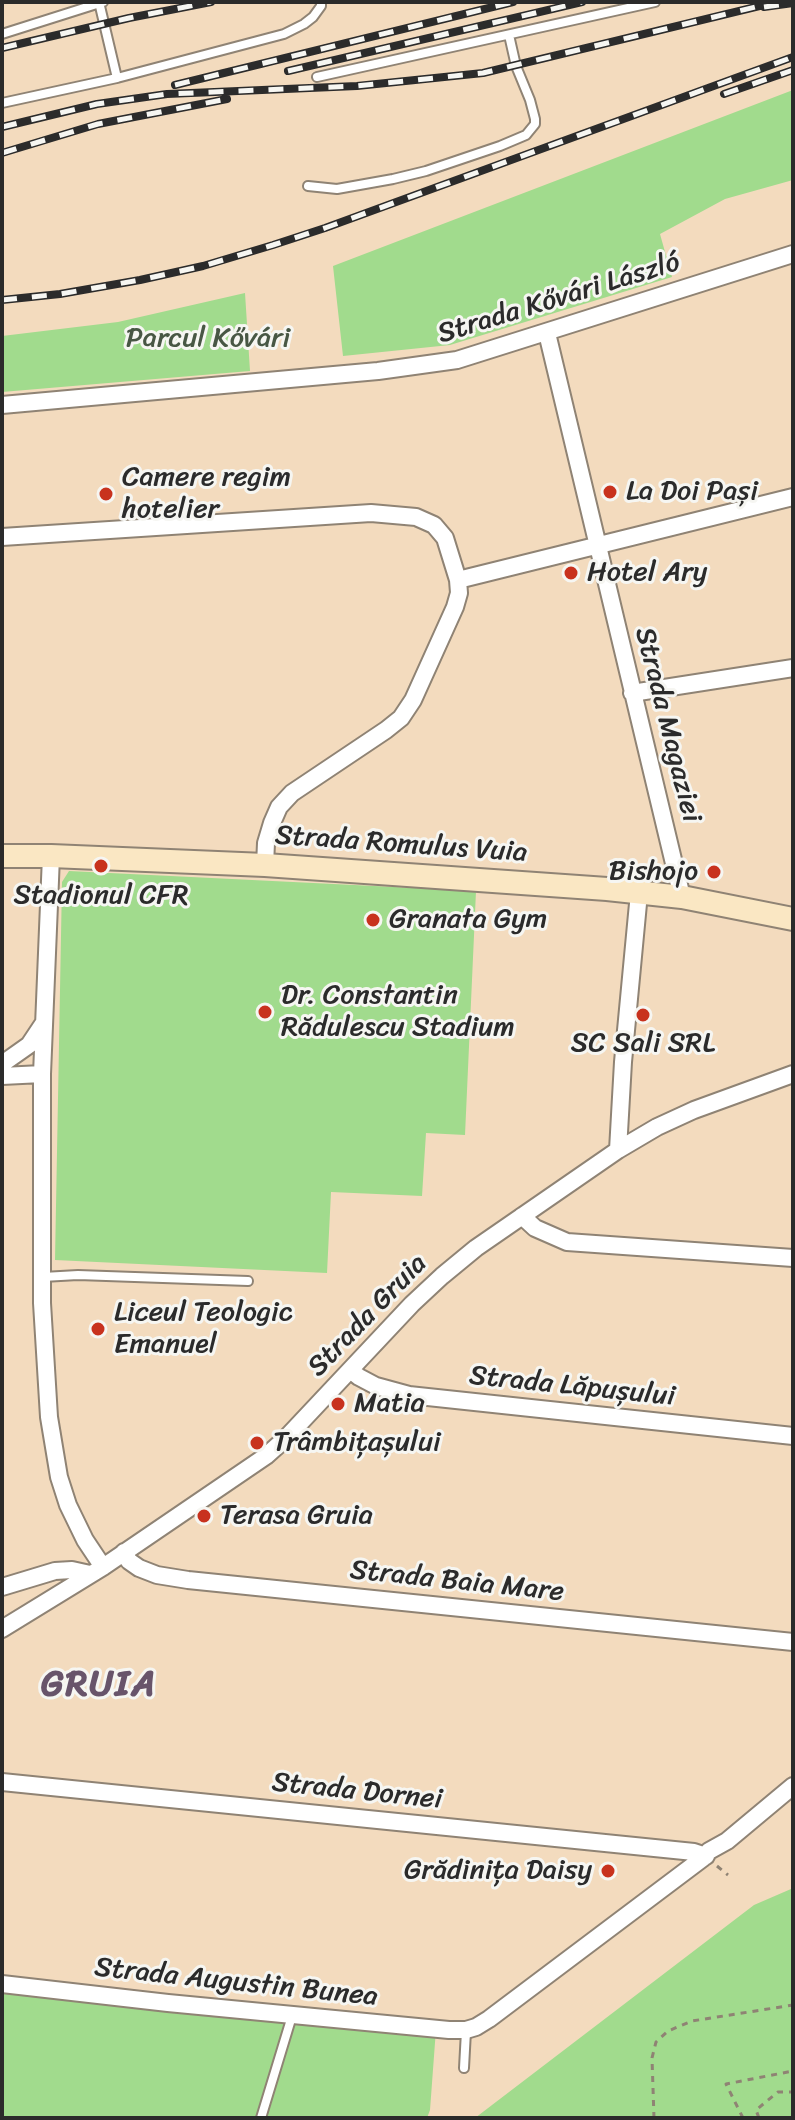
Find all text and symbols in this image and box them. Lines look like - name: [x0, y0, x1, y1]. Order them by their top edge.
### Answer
- street label: Strada Kővári László: [434, 246, 684, 352]
- park label: Parcul Kővári: [126, 322, 290, 356]
- place label: Camere regim hotelier: [122, 461, 291, 527]
- place label: La Doi Pași: [626, 475, 758, 509]
- marker: La Doi Pași: [601, 483, 619, 501]
- marker: Camere regim hotelier: [97, 485, 115, 503]
- place label: Hotel Ary: [587, 556, 707, 590]
- marker: Hotel Ary: [562, 564, 580, 582]
- street label: Strada Magaziei: [627, 624, 707, 826]
- street label: Strada Romulus Vuia: [274, 819, 528, 871]
- place label: Bishojo: [609, 855, 698, 889]
- marker: Stadionul CFR: [92, 857, 110, 875]
- marker: Bishojo: [705, 863, 723, 881]
- place label: Stadionul CFR: [13, 879, 189, 913]
- place label: Granata Gym: [389, 903, 547, 937]
- marker: Granata Gym: [364, 911, 382, 929]
- place label: Dr. Constantin Rădulescu Stadium: [281, 979, 515, 1045]
- marker: Dr. Constantin Rădulescu Stadium: [256, 1003, 274, 1021]
- marker: SC Sali SRL: [634, 1006, 652, 1024]
- place label: SC Sali SRL: [571, 1027, 715, 1061]
- street label: Strada Gruia: [301, 1248, 435, 1384]
- place label: Liceul Teologic Emanuel: [114, 1296, 293, 1362]
- marker: Liceul Teologic Emanuel: [89, 1320, 107, 1338]
- street label: Strada Lăpușului: [467, 1359, 677, 1415]
- place label: Matia: [354, 1387, 425, 1421]
- marker: Matia: [329, 1395, 347, 1413]
- place label: Trâmbițașului: [273, 1426, 441, 1460]
- marker: Trâmbițașului: [248, 1434, 266, 1452]
- place label: Terasa Gruia: [220, 1499, 373, 1533]
- marker: Terasa Gruia: [195, 1507, 213, 1525]
- street label: Strada Baia Mare: [348, 1554, 566, 1610]
- district label: GRUIA: [43, 1664, 155, 1708]
- street label: Strada Dornei: [270, 1766, 444, 1818]
- place label: Grădinița Daisy: [404, 1854, 592, 1888]
- marker: Grădinița Daisy: [599, 1862, 617, 1880]
- street label: Strada Augustin Bunea: [93, 1951, 379, 2015]

